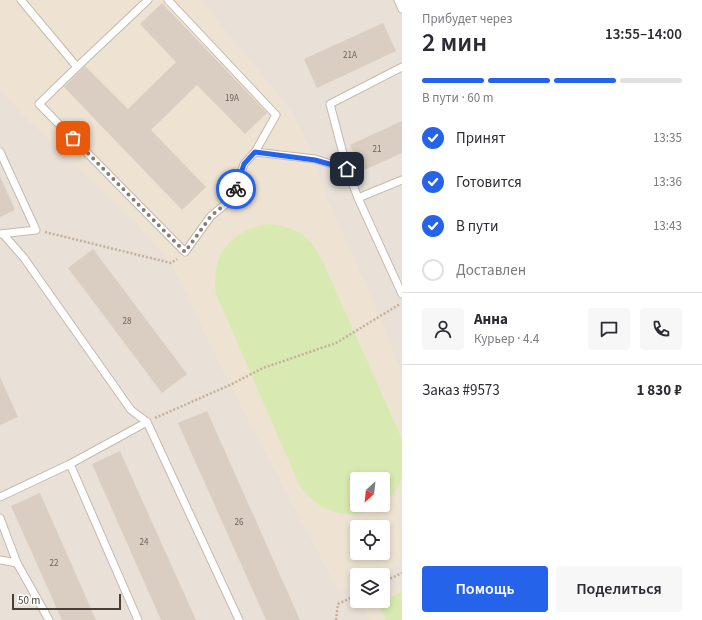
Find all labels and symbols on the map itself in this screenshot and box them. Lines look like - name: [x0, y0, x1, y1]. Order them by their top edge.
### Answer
- house number: 21А: [343, 49, 357, 62]
- house number: 19А: [225, 92, 239, 105]
- pin: [56, 121, 90, 155]
- house number: 21: [373, 143, 381, 156]
- pin: [330, 152, 364, 186]
- courier: [216, 169, 256, 209]
- house number: 28: [123, 315, 132, 328]
- north arrow: [350, 472, 390, 512]
- house number: 26: [235, 516, 244, 529]
- house number: 24: [140, 536, 149, 549]
- house number: 22: [50, 557, 59, 570]
- scale bar: [12, 592, 121, 611]

